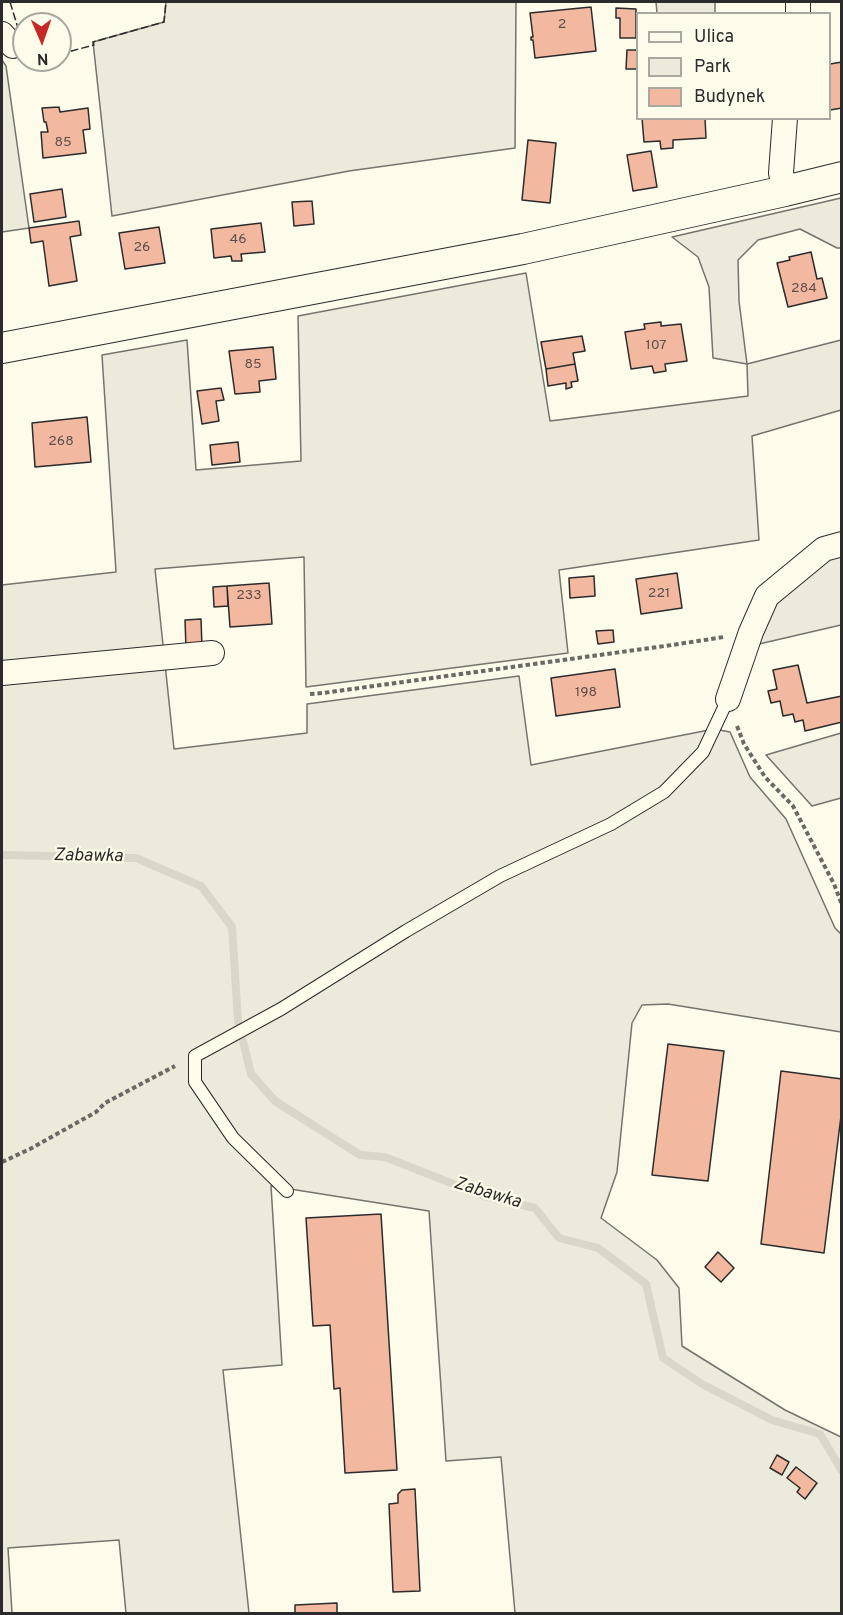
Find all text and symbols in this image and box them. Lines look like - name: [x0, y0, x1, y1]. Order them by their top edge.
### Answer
- north arrow: [12, 12, 72, 72]
- legend: [636, 12, 831, 120]
- house number: 2: [558, 17, 566, 33]
- text: Ulica: [694, 26, 734, 49]
- text: N: [36, 48, 49, 68]
- text: Park: [694, 56, 731, 79]
- text: Budynek: [694, 86, 765, 109]
- house number: 85: [54, 135, 72, 151]
- house number: 46: [229, 232, 247, 248]
- house number: 26: [134, 240, 150, 256]
- house number: 284: [791, 281, 817, 297]
- house number: 107: [645, 338, 667, 354]
- house number: 85: [244, 357, 262, 373]
- house number: 268: [48, 434, 74, 450]
- house number: 221: [648, 586, 670, 602]
- house number: 233: [236, 588, 262, 604]
- house number: 198: [575, 685, 597, 701]
- water label: Zabawka: [53, 846, 123, 868]
- water label: Zabawka: [451, 1174, 523, 1214]

